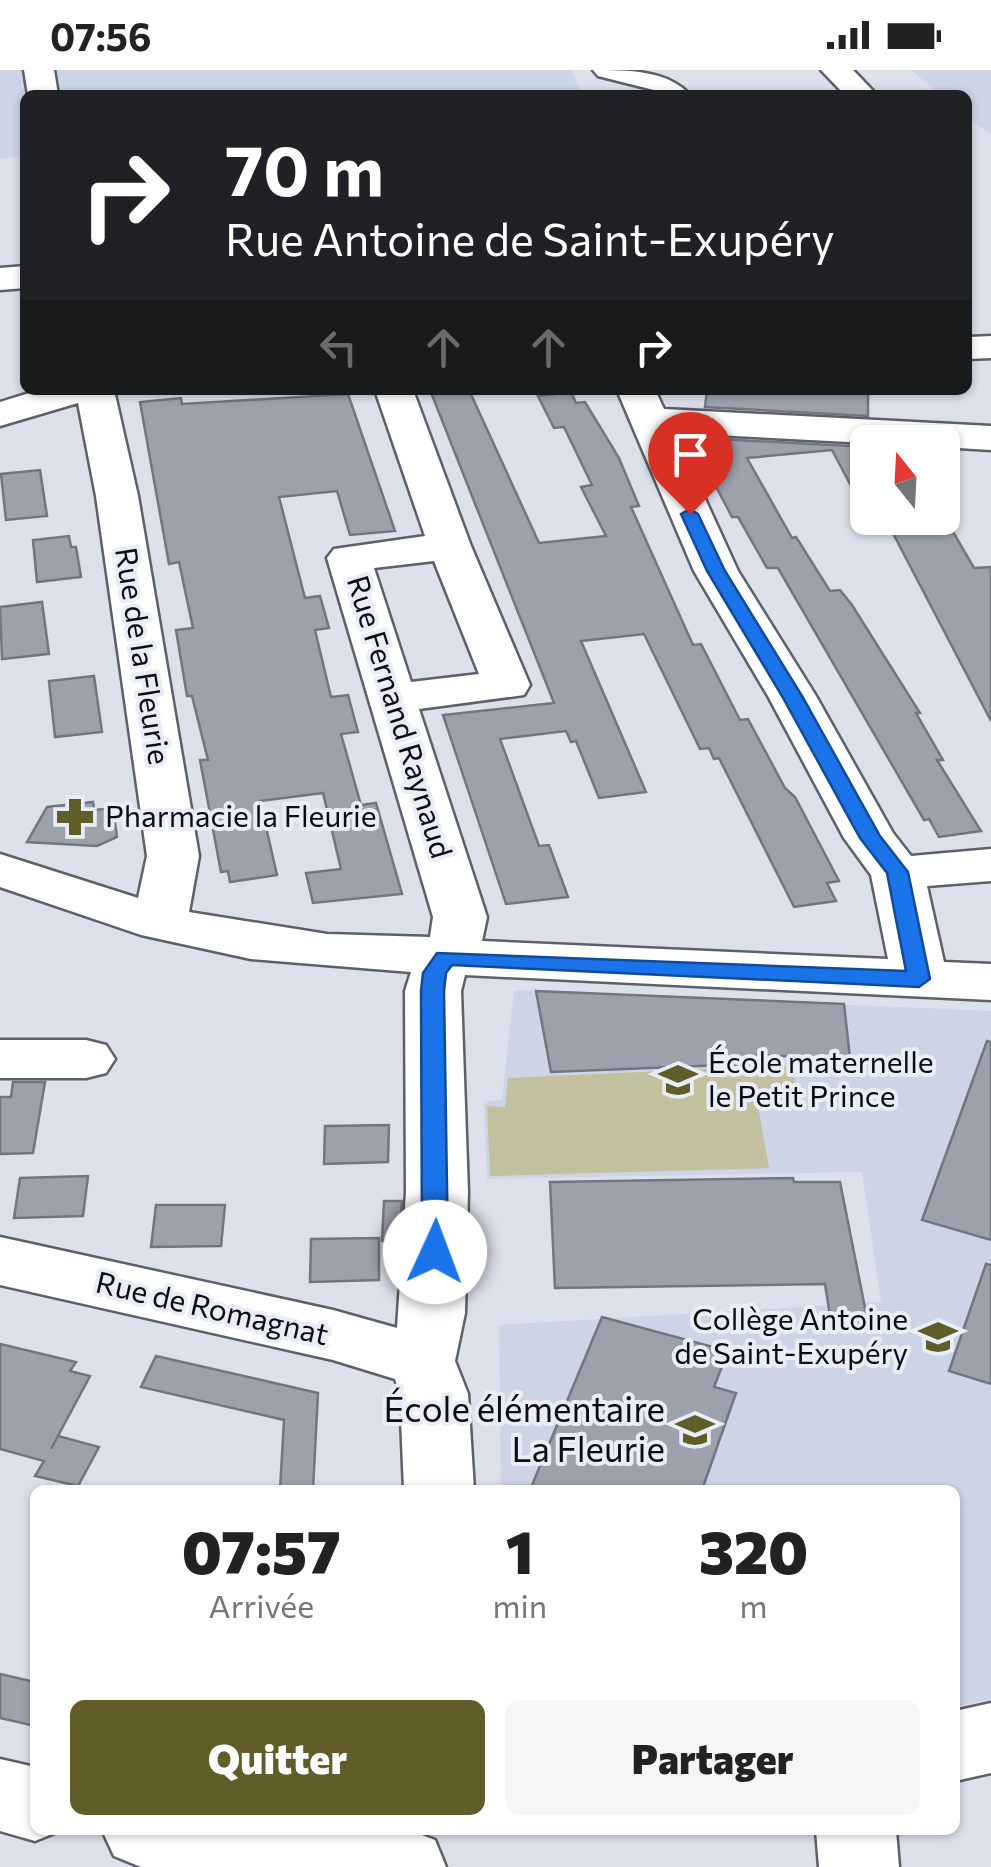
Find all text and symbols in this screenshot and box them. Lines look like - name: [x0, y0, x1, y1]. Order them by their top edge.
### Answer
- text: 07:56: [50, 12, 151, 59]
- text: 70 m: [225, 125, 384, 210]
- icon: right: [60, 130, 190, 260]
- text: Rue Antoine de Saint-Exupéry: [225, 210, 834, 265]
- icon: left: [311, 320, 366, 375]
- icon: ahead: [416, 320, 471, 375]
- icon: ahead: [521, 320, 576, 375]
- icon: right: [626, 320, 681, 375]
- pin: [648, 412, 733, 515]
- north arrow: [850, 425, 960, 535]
- map controls: [850, 425, 960, 535]
- icon: arrive: [663, 427, 718, 482]
- street label: Rue de la Fleurie: [109, 544, 180, 767]
- street label: Rue Fernand Raynaud: [341, 570, 462, 862]
- pharmacy icon: Pharmacie la Fleurie: [54, 796, 96, 838]
- place label: Pharmacie la Fleurie: [105, 796, 377, 833]
- place label: École maternelle le Petit Prince: [708, 1042, 934, 1113]
- school or university icon: École maternelle le Petit Prince: [657, 1059, 699, 1101]
- position arrow: [383, 1200, 487, 1304]
- street label: Rue de Romagnat: [93, 1262, 332, 1351]
- place label: Collège Antoine de Saint-Exupéry: [674, 1299, 908, 1370]
- school or university icon: Collège Antoine de Saint-Exupéry: [917, 1316, 959, 1358]
- place label: École élémentaire La Fleurie: [384, 1386, 665, 1469]
- school or university icon: École élémentaire La Fleurie: [674, 1409, 716, 1451]
- text: 07:57: [182, 1513, 341, 1586]
- text: 1: [506, 1513, 534, 1586]
- text: 320: [699, 1513, 808, 1586]
- text: Arrivée: [209, 1585, 314, 1625]
- text: min: [493, 1585, 547, 1625]
- text: m: [740, 1585, 767, 1625]
- button: Quitter: [70, 1700, 485, 1815]
- button: Partager: [505, 1700, 920, 1815]

